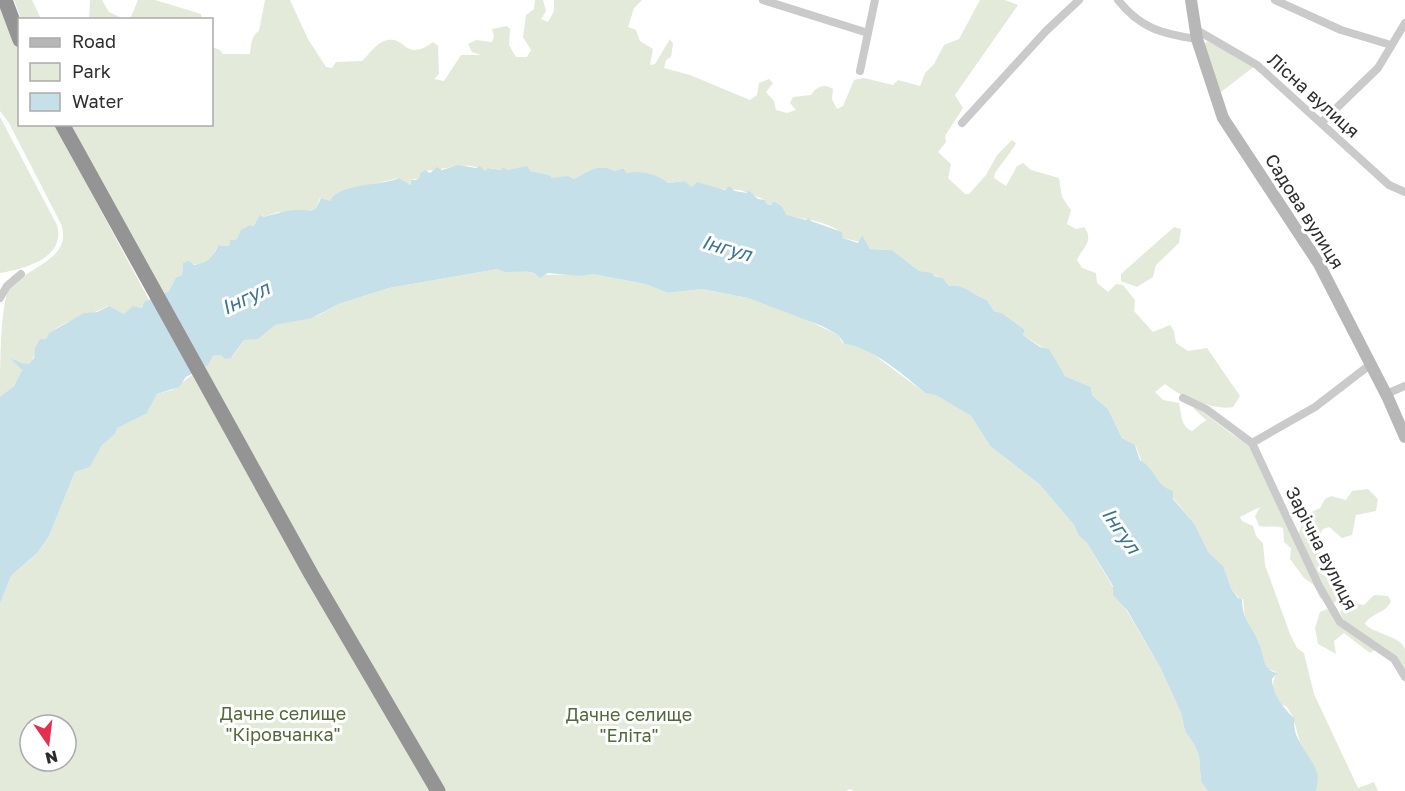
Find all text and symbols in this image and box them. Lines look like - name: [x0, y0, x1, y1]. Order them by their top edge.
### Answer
- legend: [18, 18, 213, 126]
- text: Road: [72, 30, 116, 52]
- street label: Лісна вулиця: [1264, 48, 1364, 142]
- text: Park: [72, 60, 111, 82]
- text: Water: [72, 90, 123, 112]
- street label: Садова вулиця: [1261, 149, 1349, 273]
- water label: Інгул: [699, 228, 756, 267]
- water label: Інгул: [217, 275, 275, 320]
- street label: Зарічна вулиця: [1281, 482, 1363, 614]
- water label: Інгул: [1097, 502, 1147, 559]
- park label: Дачне селище "Кіровчанка": [220, 702, 346, 745]
- park label: Дачне селище "Еліта": [566, 703, 692, 746]
- north arrow: [18, 713, 78, 773]
- text: N: [43, 746, 60, 769]

